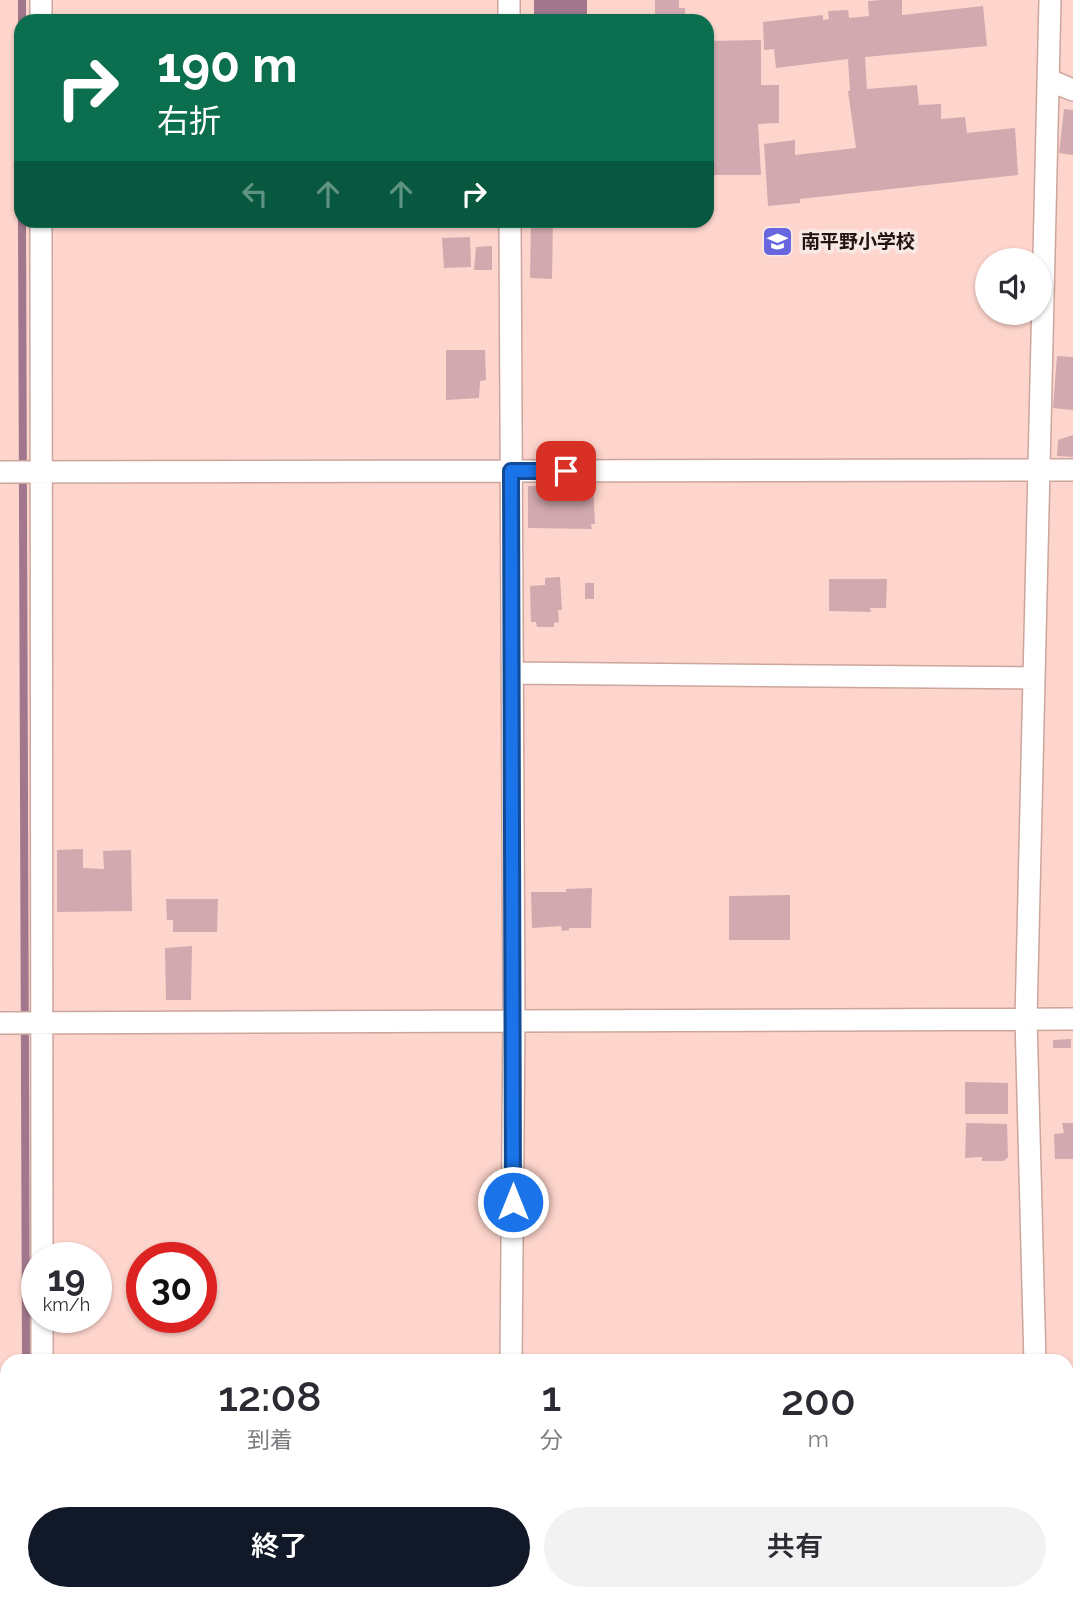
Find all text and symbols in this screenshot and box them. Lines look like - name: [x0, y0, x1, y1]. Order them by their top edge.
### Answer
- text: 190 m: [157, 36, 298, 93]
- icon: right: [42, 42, 133, 133]
- text: 右折: [157, 102, 221, 139]
- icon: left: [236, 175, 274, 213]
- icon: ahead: [309, 175, 347, 213]
- icon: ahead: [382, 175, 420, 213]
- icon: right: [455, 175, 493, 213]
- school or university icon: 南平野小学校: [761, 224, 795, 258]
- place label: 南平野小学校: [801, 230, 915, 252]
- map controls: [975, 248, 1052, 325]
- button: sound: [975, 248, 1052, 325]
- pin: [536, 441, 596, 501]
- icon: arrive: [547, 452, 585, 490]
- position arrow: [476, 1165, 550, 1239]
- speed limit sign: 30: [126, 1242, 217, 1333]
- text: 19: [48, 1258, 85, 1299]
- text: km/h: [43, 1294, 90, 1315]
- text: 12:08: [218, 1372, 322, 1421]
- text: 1: [541, 1372, 561, 1421]
- text: 200: [781, 1376, 856, 1425]
- text: m: [808, 1425, 829, 1452]
- text: 到着: [247, 1426, 293, 1453]
- text: 分: [540, 1426, 563, 1453]
- button: 終了: [28, 1507, 530, 1587]
- button: 共有: [544, 1507, 1046, 1587]

